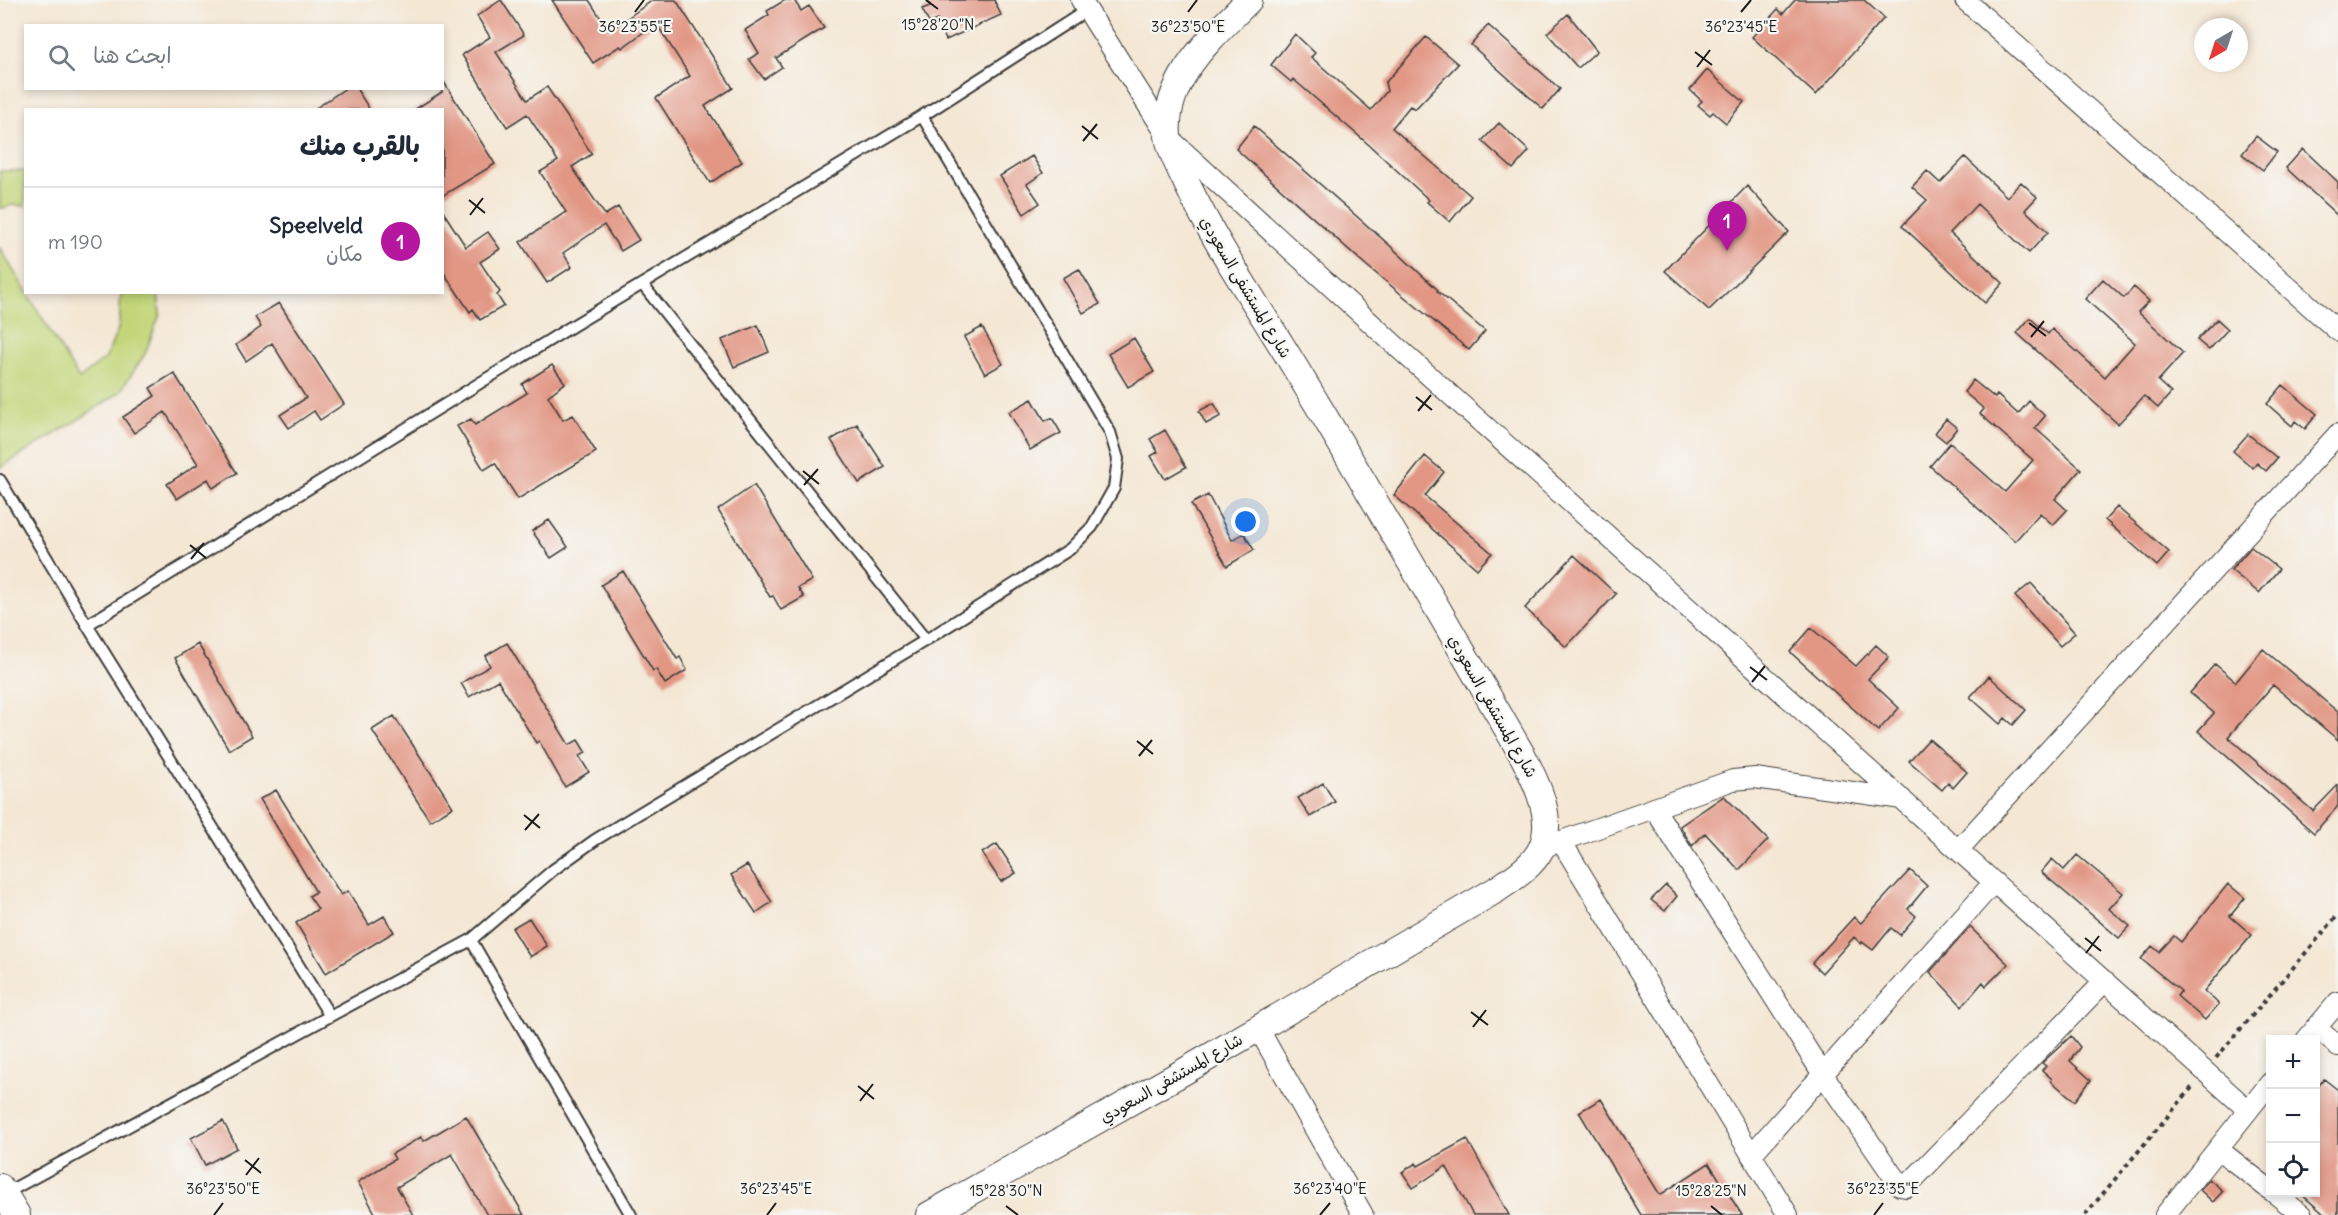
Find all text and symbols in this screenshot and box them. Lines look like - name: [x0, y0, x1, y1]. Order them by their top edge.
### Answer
- text: 15°28'20"N: [902, 15, 974, 34]
- text: 36°23'55"E: [599, 17, 672, 36]
- text: 36°23'50"E: [1151, 17, 1225, 36]
- text: 36°23'45"E: [1705, 17, 1777, 36]
- north arrow: [2194, 18, 2248, 72]
- search box: [24, 24, 444, 90]
- icon: search: [45, 41, 78, 74]
- text: ابحث هنا: [93, 41, 172, 69]
- text: بالقرب منك: [300, 129, 420, 162]
- pin: 1: [1708, 202, 1746, 251]
- text: Speelveld: [269, 211, 363, 239]
- street label: شارع المستشفى السعودي: [1194, 213, 1296, 362]
- text: 190 m: [48, 229, 103, 254]
- text: 1: [397, 229, 404, 254]
- text: مكان: [326, 241, 363, 266]
- your location: [1231, 507, 1260, 536]
- street label: شارع المستشفى السعودي: [1442, 631, 1542, 782]
- street label: شارع المستشفى السعودي: [1096, 1029, 1247, 1129]
- map controls: [2266, 1035, 2320, 1197]
- button: +: [2266, 1035, 2320, 1089]
- button: −: [2266, 1089, 2320, 1143]
- button: locate: [2266, 1143, 2320, 1197]
- text: 36°23'50"E: [186, 1179, 260, 1198]
- text: 36°23'45"E: [740, 1179, 812, 1198]
- text: 36°23'40"E: [1293, 1179, 1367, 1198]
- text: 36°23'35"E: [1847, 1179, 1920, 1198]
- text: 15°28'30"N: [969, 1181, 1043, 1200]
- text: 15°28'25"N: [1675, 1181, 1747, 1200]

